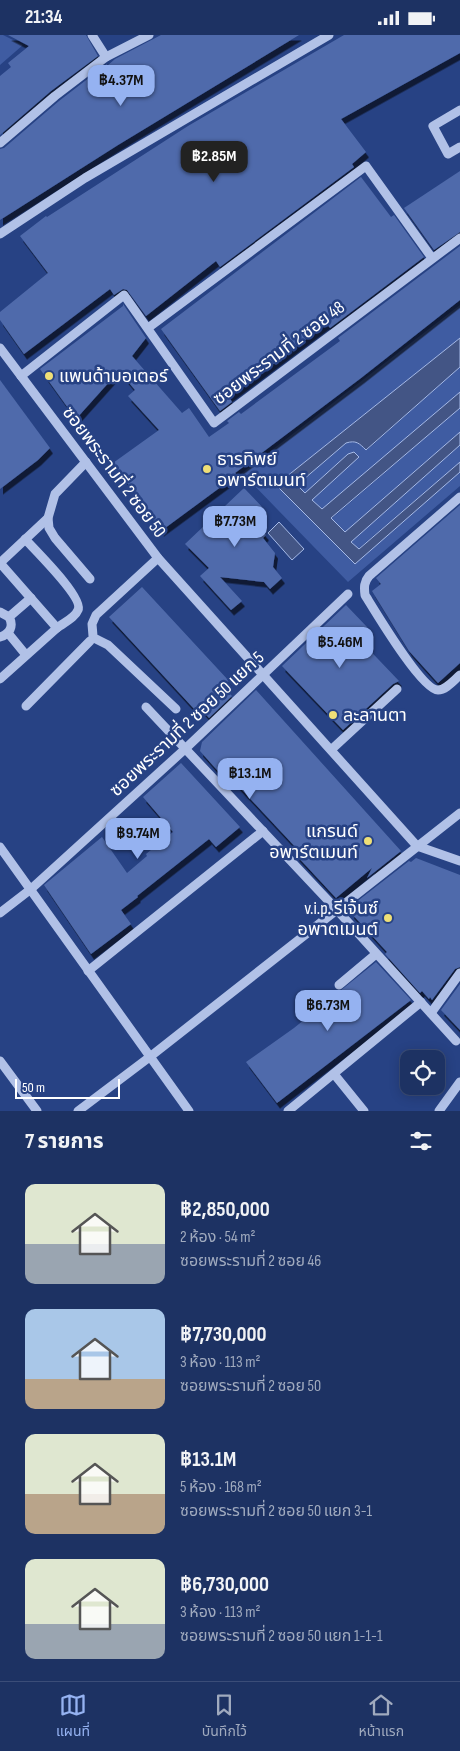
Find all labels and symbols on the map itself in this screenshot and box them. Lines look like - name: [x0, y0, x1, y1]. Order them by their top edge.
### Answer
- pin: ฿4.37M: [80, 65, 162, 107]
- pin: ฿2.85M: [173, 141, 255, 183]
- street label: ซอยพระรามที่ 2 ซอย 48: [207, 294, 349, 409]
- place label: แพนด้ามอเตอร์: [59, 366, 169, 387]
- marker: แพนด้ามอเตอร์: [43, 370, 55, 382]
- street label: ซอยพระรามที่ 2 ซอย 50: [58, 400, 173, 542]
- place label: ธารทิพย์ อพาร์ตเมนท์: [217, 449, 306, 491]
- marker: ธารทิพย์ อพาร์ตเมนท์: [201, 463, 213, 475]
- pin: ฿7.73M: [194, 505, 276, 548]
- pin: ฿5.46M: [299, 627, 381, 669]
- street label: ซอยพระรามที่ 2 ซอย 50 แยก 5: [104, 645, 268, 801]
- place label: ละลานตา: [343, 705, 407, 726]
- marker: ละลานตา: [327, 709, 339, 721]
- pin: ฿13.1M: [209, 757, 291, 800]
- pin: ฿9.74M: [97, 817, 179, 860]
- place label: แกรนด์ อพาร์ตเมนท์: [269, 821, 358, 863]
- marker: แกรนด์ อพาร์ตเมนท์: [362, 835, 374, 847]
- place label: v.i.p. รีเจ้นซ์ อพาตเมนต์: [298, 898, 378, 940]
- marker: v.i.p. รีเจ้นซ์ อพาตเมนต์: [382, 912, 394, 924]
- pin: ฿6.73M: [287, 989, 369, 1032]
- scale bar: [15, 1076, 120, 1099]

